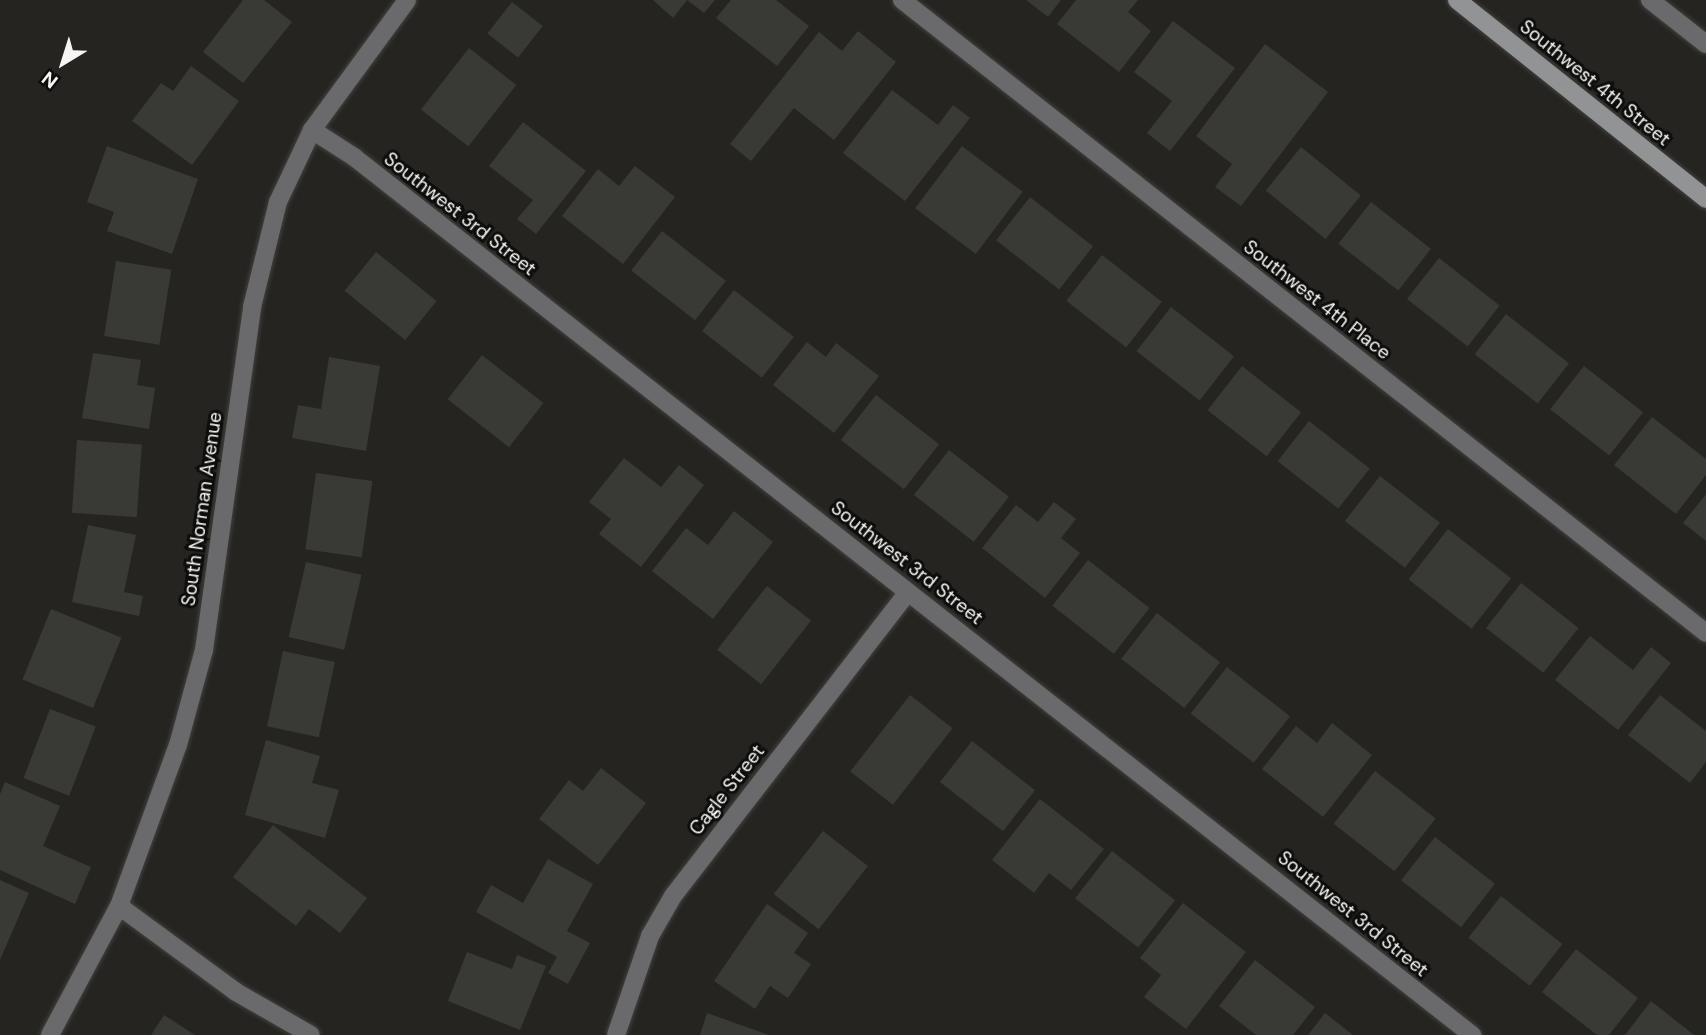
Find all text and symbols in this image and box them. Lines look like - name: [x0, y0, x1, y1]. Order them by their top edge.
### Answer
- street label: Southwest 4th Street: [1515, 15, 1675, 151]
- north arrow: [28, 28, 98, 98]
- text: N: [37, 66, 63, 94]
- street label: Southwest 3rd Street: [379, 148, 541, 280]
- street label: Southwest 4th Place: [1239, 236, 1395, 364]
- street label: South Norman Avenue: [177, 410, 227, 608]
- street label: Southwest 3rd Street: [826, 497, 988, 629]
- street label: Cagle Street: [685, 740, 769, 840]
- street label: Southwest 3rd Street: [1273, 846, 1433, 982]

